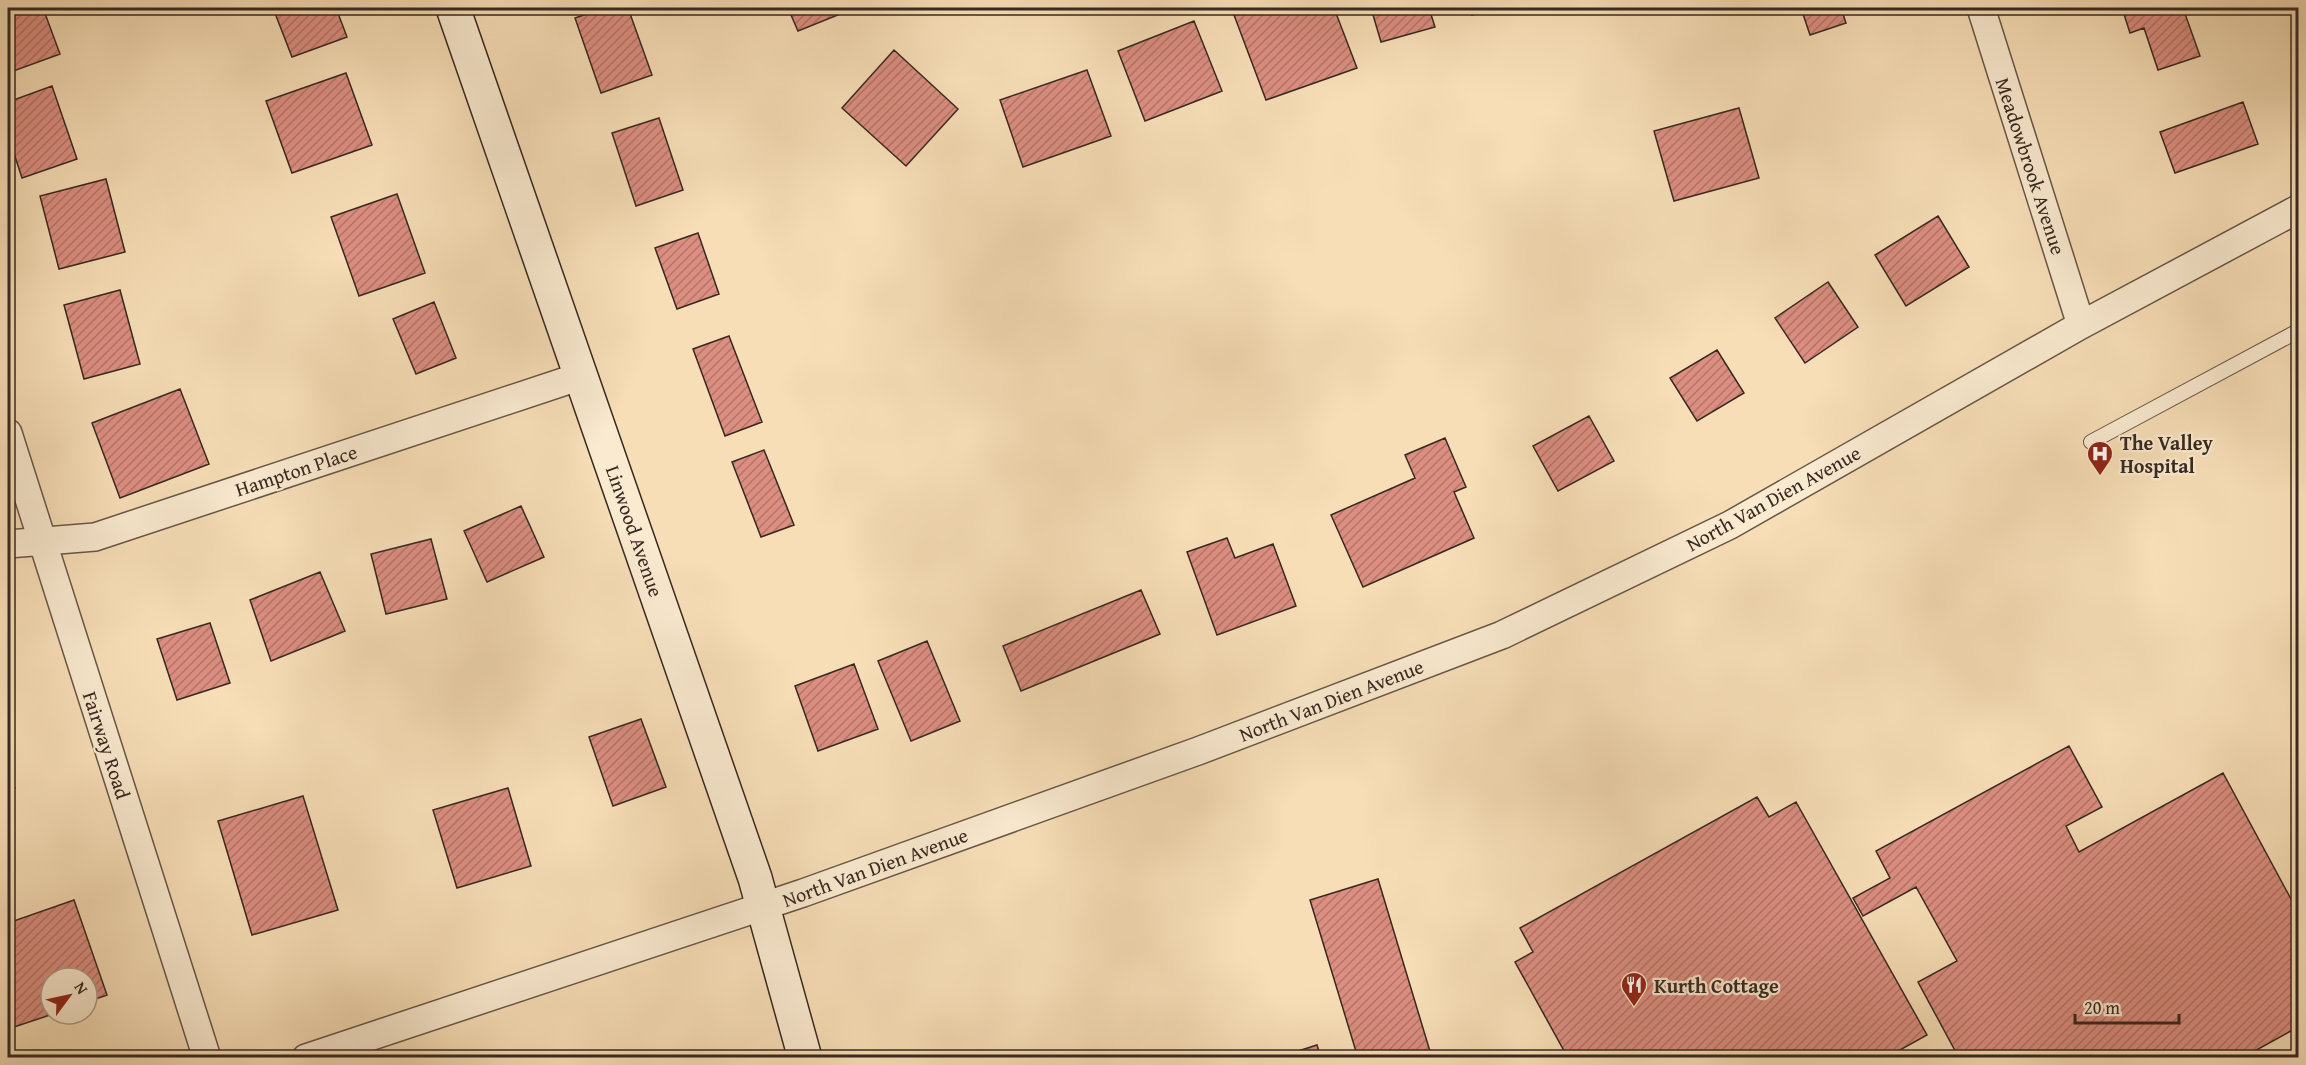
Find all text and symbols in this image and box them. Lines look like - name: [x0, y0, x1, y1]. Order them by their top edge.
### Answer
- street label: Meadowbrook Avenue: [1989, 74, 2073, 258]
- place label: The Valley Hospital: [2120, 428, 2214, 480]
- street label: Hampton Place: [231, 437, 361, 503]
- street label: North Van Dien Avenue: [1680, 438, 1866, 558]
- hospital icon: The Valley Hospital: [2085, 439, 2115, 477]
- street label: Linwood Avenue: [599, 461, 671, 601]
- street label: North Van Dien Avenue: [1235, 651, 1427, 749]
- street label: Fairway Road: [76, 687, 138, 803]
- street label: North Van Dien Avenue: [778, 820, 972, 914]
- north arrow: [39, 966, 99, 1026]
- restaurant icon: Kurth Cottage: [1619, 970, 1649, 1008]
- place label: Kurth Cottage: [1654, 971, 1779, 1000]
- text: N: [69, 977, 95, 999]
- scale bar: [2075, 987, 2178, 1025]
- text: 20 m: [2084, 994, 2120, 1021]

